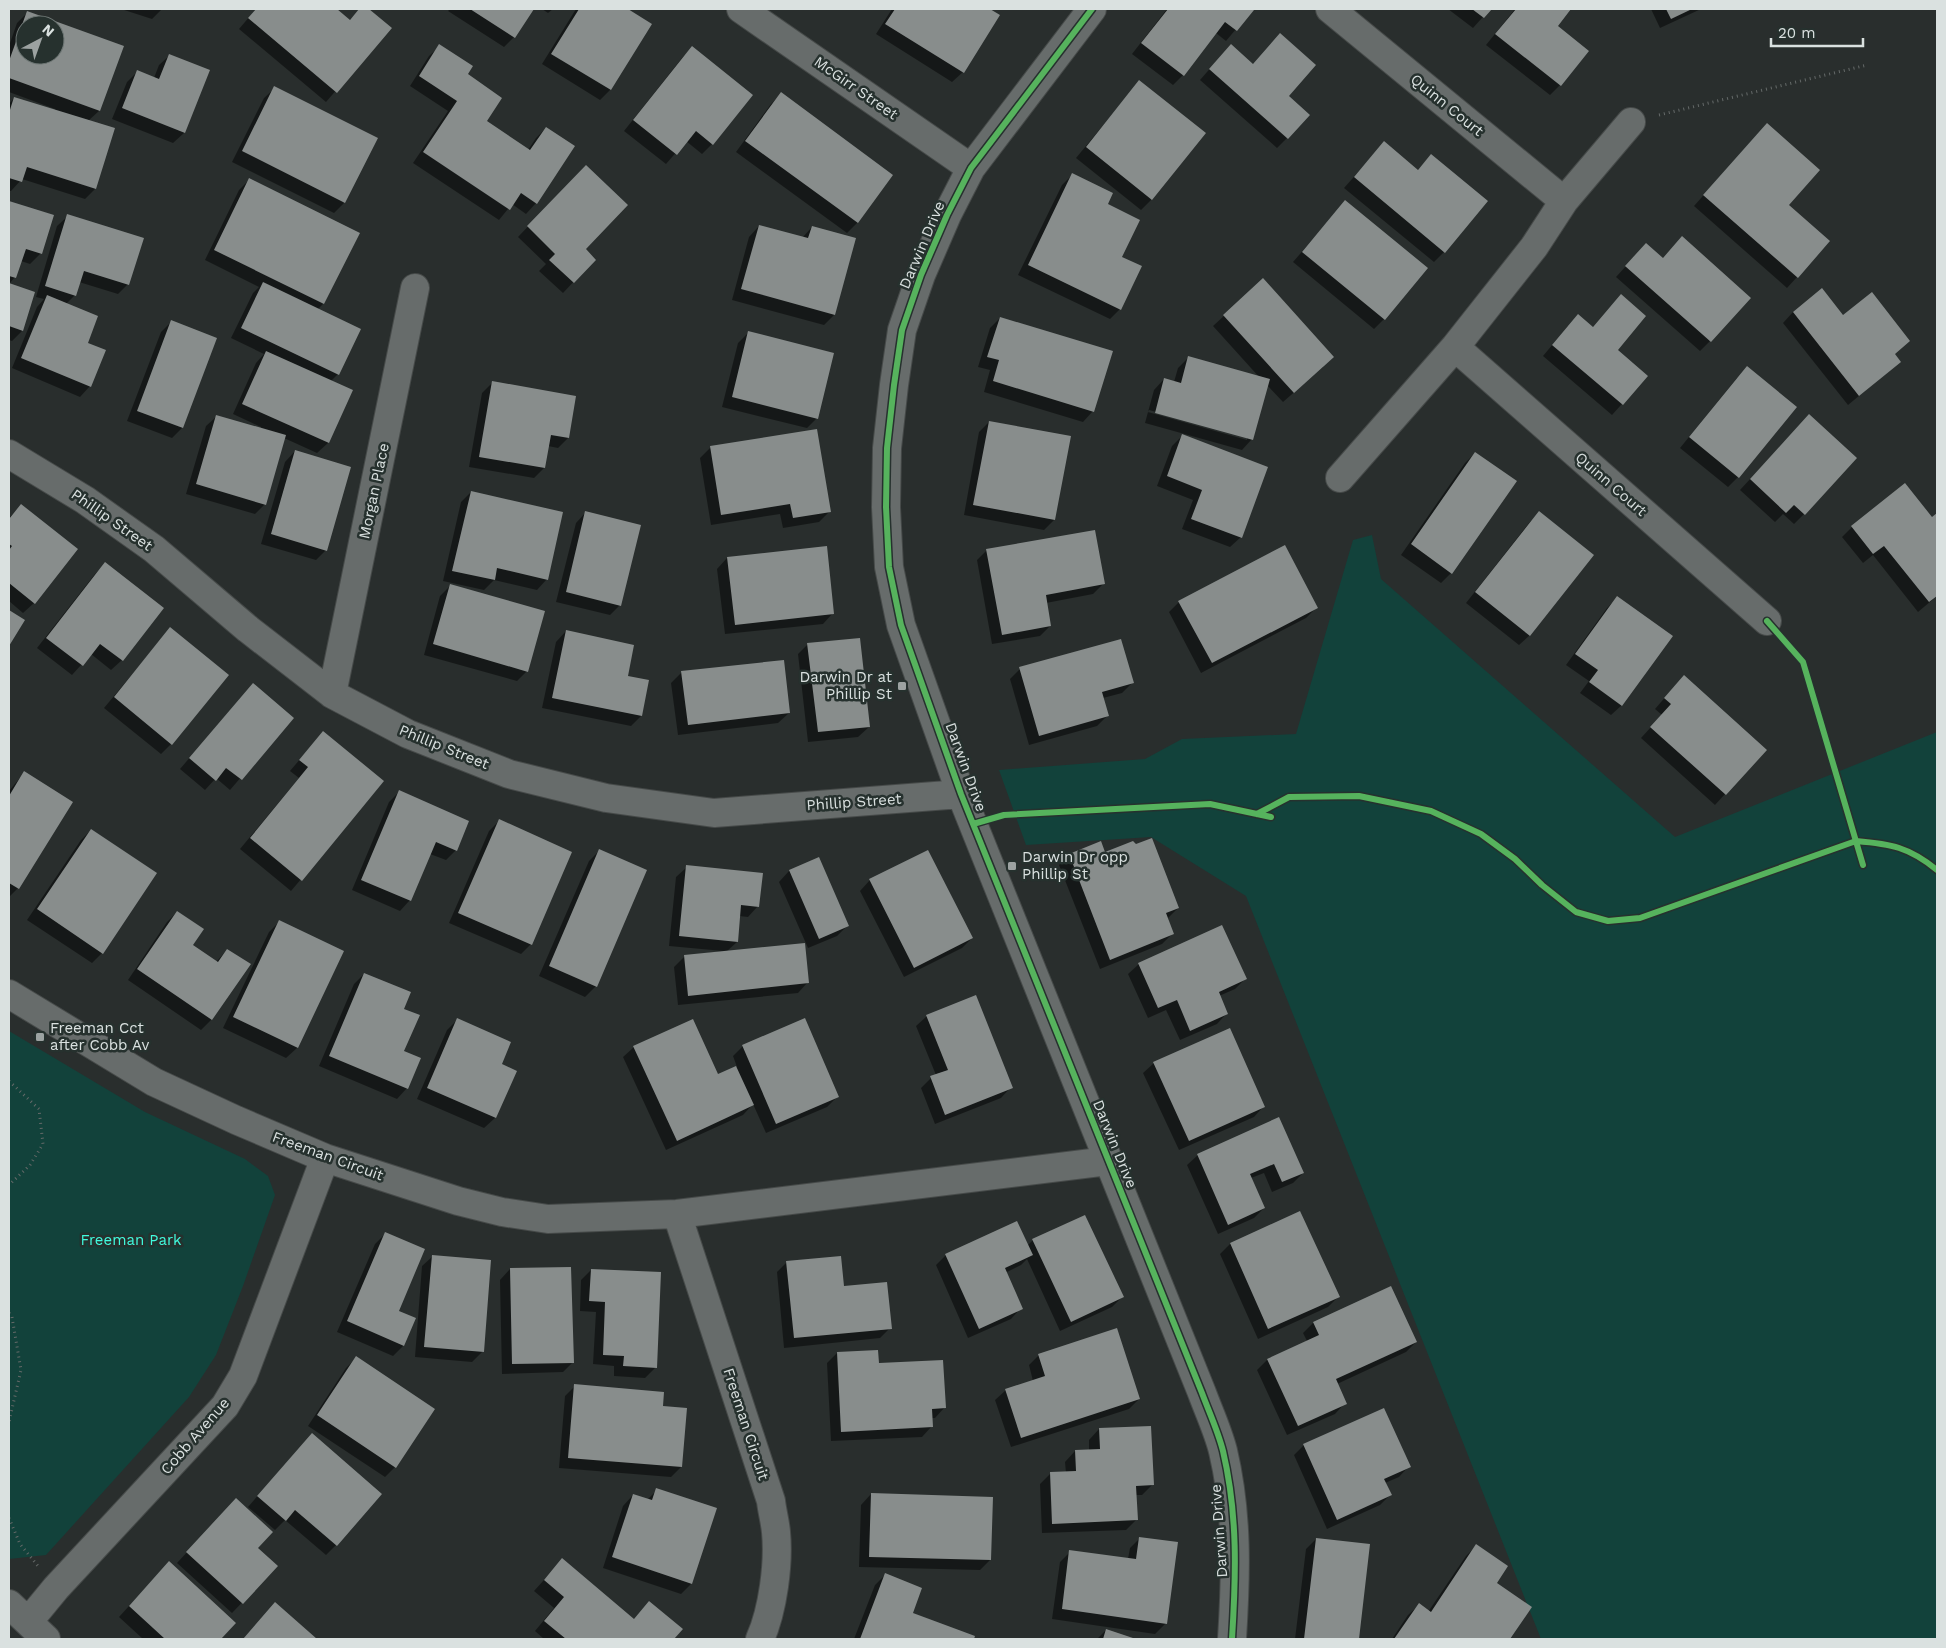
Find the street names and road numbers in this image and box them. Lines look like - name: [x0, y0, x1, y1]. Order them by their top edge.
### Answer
- street label: McGirr Street: [811, 53, 902, 124]
- street label: Quinn Court: [1407, 70, 1488, 140]
- street label: Darwin Drive: [895, 198, 949, 292]
- street label: Morgan Place: [355, 441, 393, 541]
- street label: Quinn Court: [1572, 448, 1651, 520]
- street label: Phillip Street: [68, 485, 157, 555]
- street label: Darwin Drive: [942, 720, 990, 814]
- street label: Phillip Street: [396, 721, 492, 773]
- street label: Phillip Street: [806, 790, 903, 814]
- street label: Darwin Drive: [1089, 1097, 1141, 1191]
- street label: Freeman Circuit: [270, 1128, 387, 1185]
- street label: Freeman Circuit: [719, 1366, 773, 1483]
- street label: Cobb Avenue: [157, 1394, 233, 1478]
- street label: Darwin Drive: [1207, 1484, 1231, 1578]

